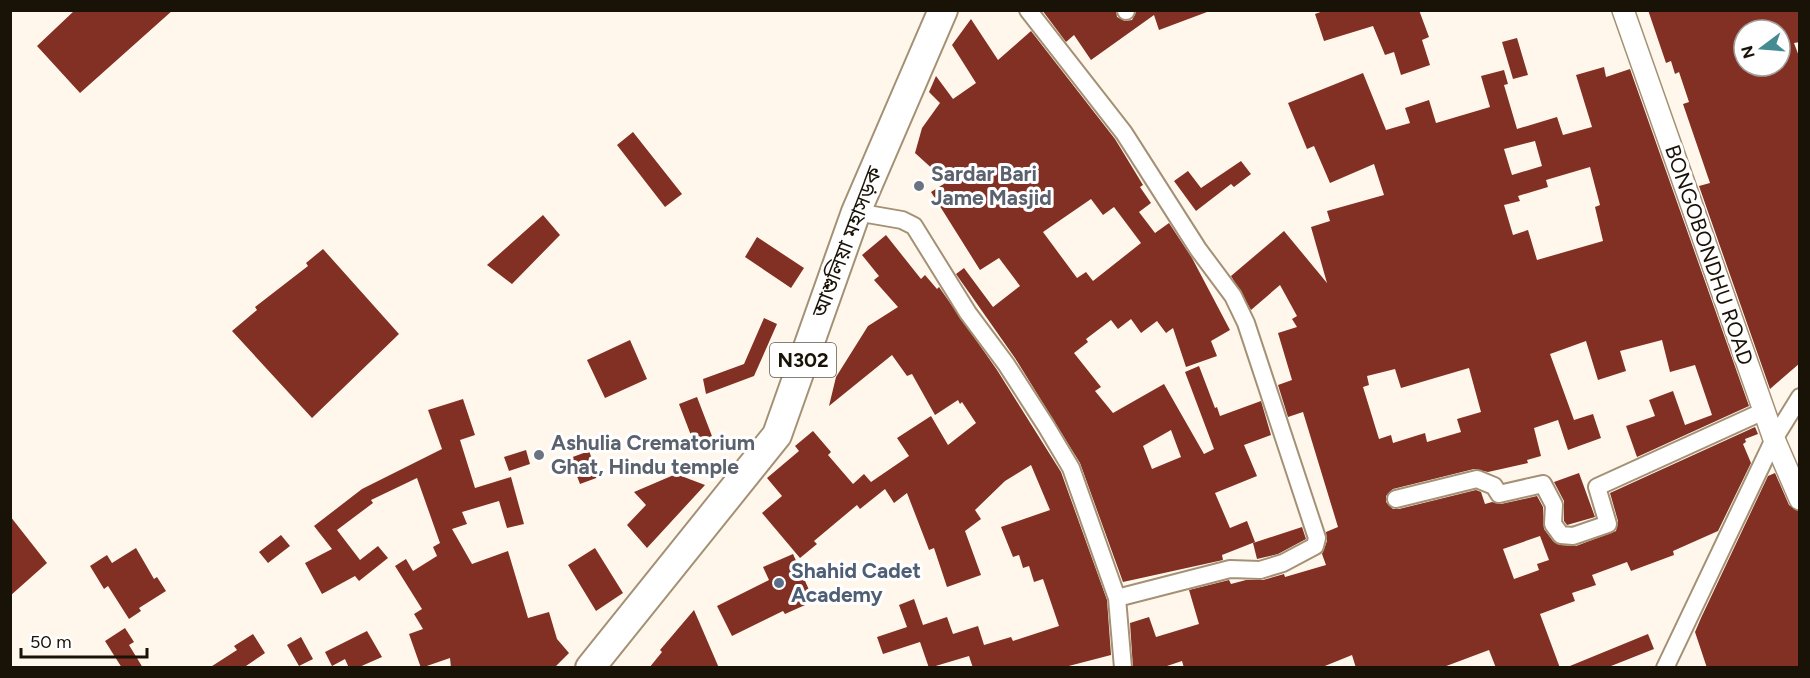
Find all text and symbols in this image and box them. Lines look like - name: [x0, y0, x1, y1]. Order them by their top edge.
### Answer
- north arrow: [1732, 18, 1792, 78]
- text: N: [1737, 43, 1759, 61]
- street label: BONGOBONDHU ROAD: [1660, 141, 1759, 368]
- place label: Sardar Bari Jame Masjid: [931, 161, 1052, 210]
- street label: আশুলিয়া মহাসড়ক: [806, 162, 887, 322]
- marker: Sardar Bari Jame Masjid: [912, 179, 926, 193]
- road number: N302: [770, 343, 836, 377]
- place label: Ashulia Crematorium Ghat, Hindu temple: [551, 430, 755, 479]
- marker: Ashulia Crematorium Ghat, Hindu temple: [532, 448, 546, 462]
- place label: Shahid Cadet Academy: [791, 558, 921, 607]
- marker: Shahid Cadet Academy: [772, 576, 786, 590]
- scale bar: [21, 621, 147, 659]
- text: 50 m: [30, 631, 72, 653]

